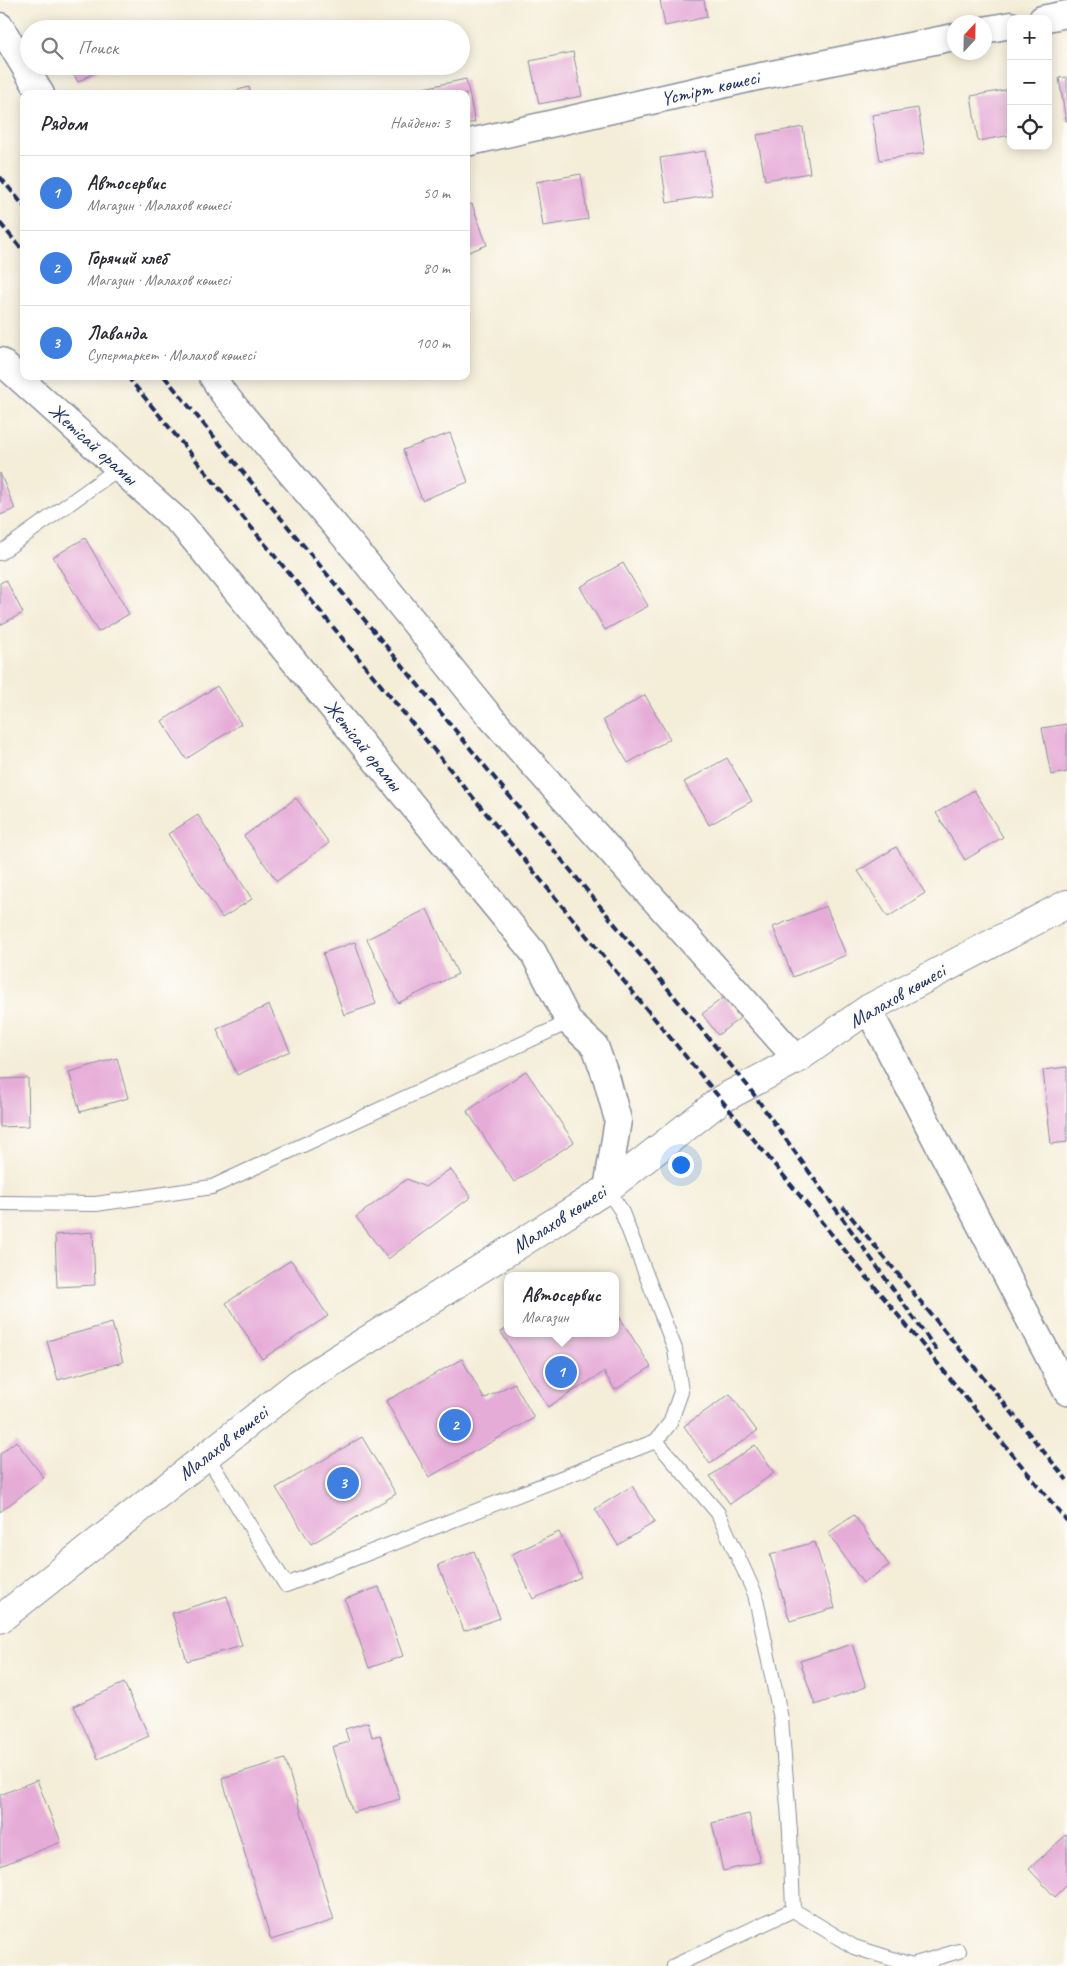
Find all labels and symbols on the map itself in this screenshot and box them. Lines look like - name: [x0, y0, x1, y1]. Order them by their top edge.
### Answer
- north arrow: [947, 15, 992, 60]
- street label: Үстірт көшесі: [658, 64, 764, 111]
- street label: Жетісай орамы: [43, 398, 144, 491]
- street label: Жетісай орамы: [318, 694, 408, 797]
- street label: Малахов көшесі: [844, 957, 952, 1034]
- your location: [668, 1152, 694, 1178]
- street label: Малахов көшесі: [507, 1178, 613, 1259]
- pin: 1: [545, 1353, 577, 1391]
- street label: Малахов көшесі: [173, 1399, 275, 1486]
- pin: 2: [439, 1406, 471, 1444]
- pin: 3: [327, 1464, 359, 1502]

